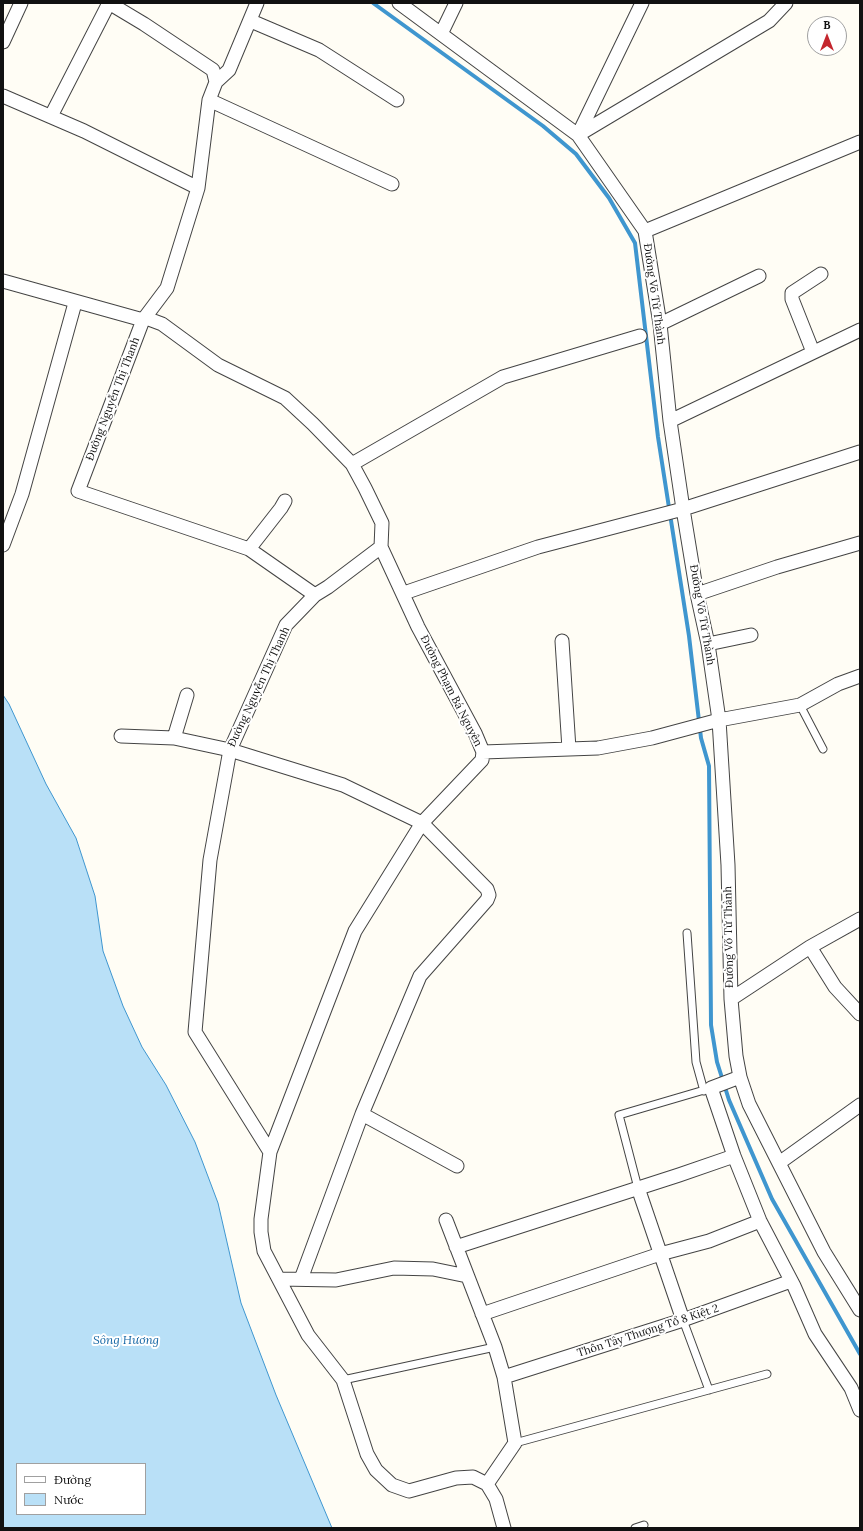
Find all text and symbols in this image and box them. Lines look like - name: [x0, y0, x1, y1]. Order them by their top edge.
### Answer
- north arrow: [807, 16, 847, 56]
- text: B: [823, 18, 831, 32]
- street label: Đường Võ Tử Thành: [640, 243, 668, 345]
- street label: Đường Nguyễn Thị Thanh: [83, 335, 143, 463]
- street label: Đường Võ Tử Thành: [687, 564, 717, 666]
- street label: Đường Nguyễn Thị Thanh: [225, 625, 293, 749]
- street label: Đường Phạm Bá Nguyên: [417, 633, 485, 749]
- street label: Đường Võ Tử Thành: [722, 886, 736, 988]
- street label: Thôn Tây Thượng Tổ 8 Kiệt 2: [576, 1302, 720, 1360]
- water label: Sông Hương: [93, 1334, 159, 1348]
- legend: [16, 1463, 146, 1515]
- text: Đường: [54, 1472, 91, 1487]
- text: Nước: [54, 1492, 84, 1507]

